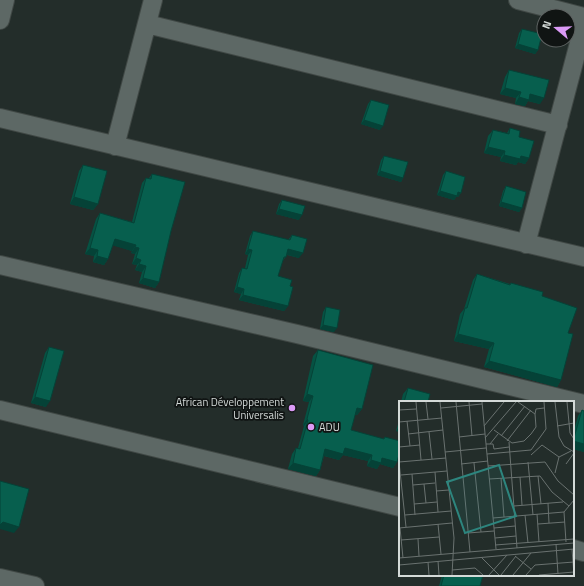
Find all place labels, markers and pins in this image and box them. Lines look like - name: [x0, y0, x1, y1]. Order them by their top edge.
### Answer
- place label: African Développement Universalis: [176, 394, 284, 423]
- marker: African Développement Universalis: [287, 403, 297, 413]
- place label: ADU: [319, 419, 340, 435]
- marker: ADU: [306, 422, 316, 432]

